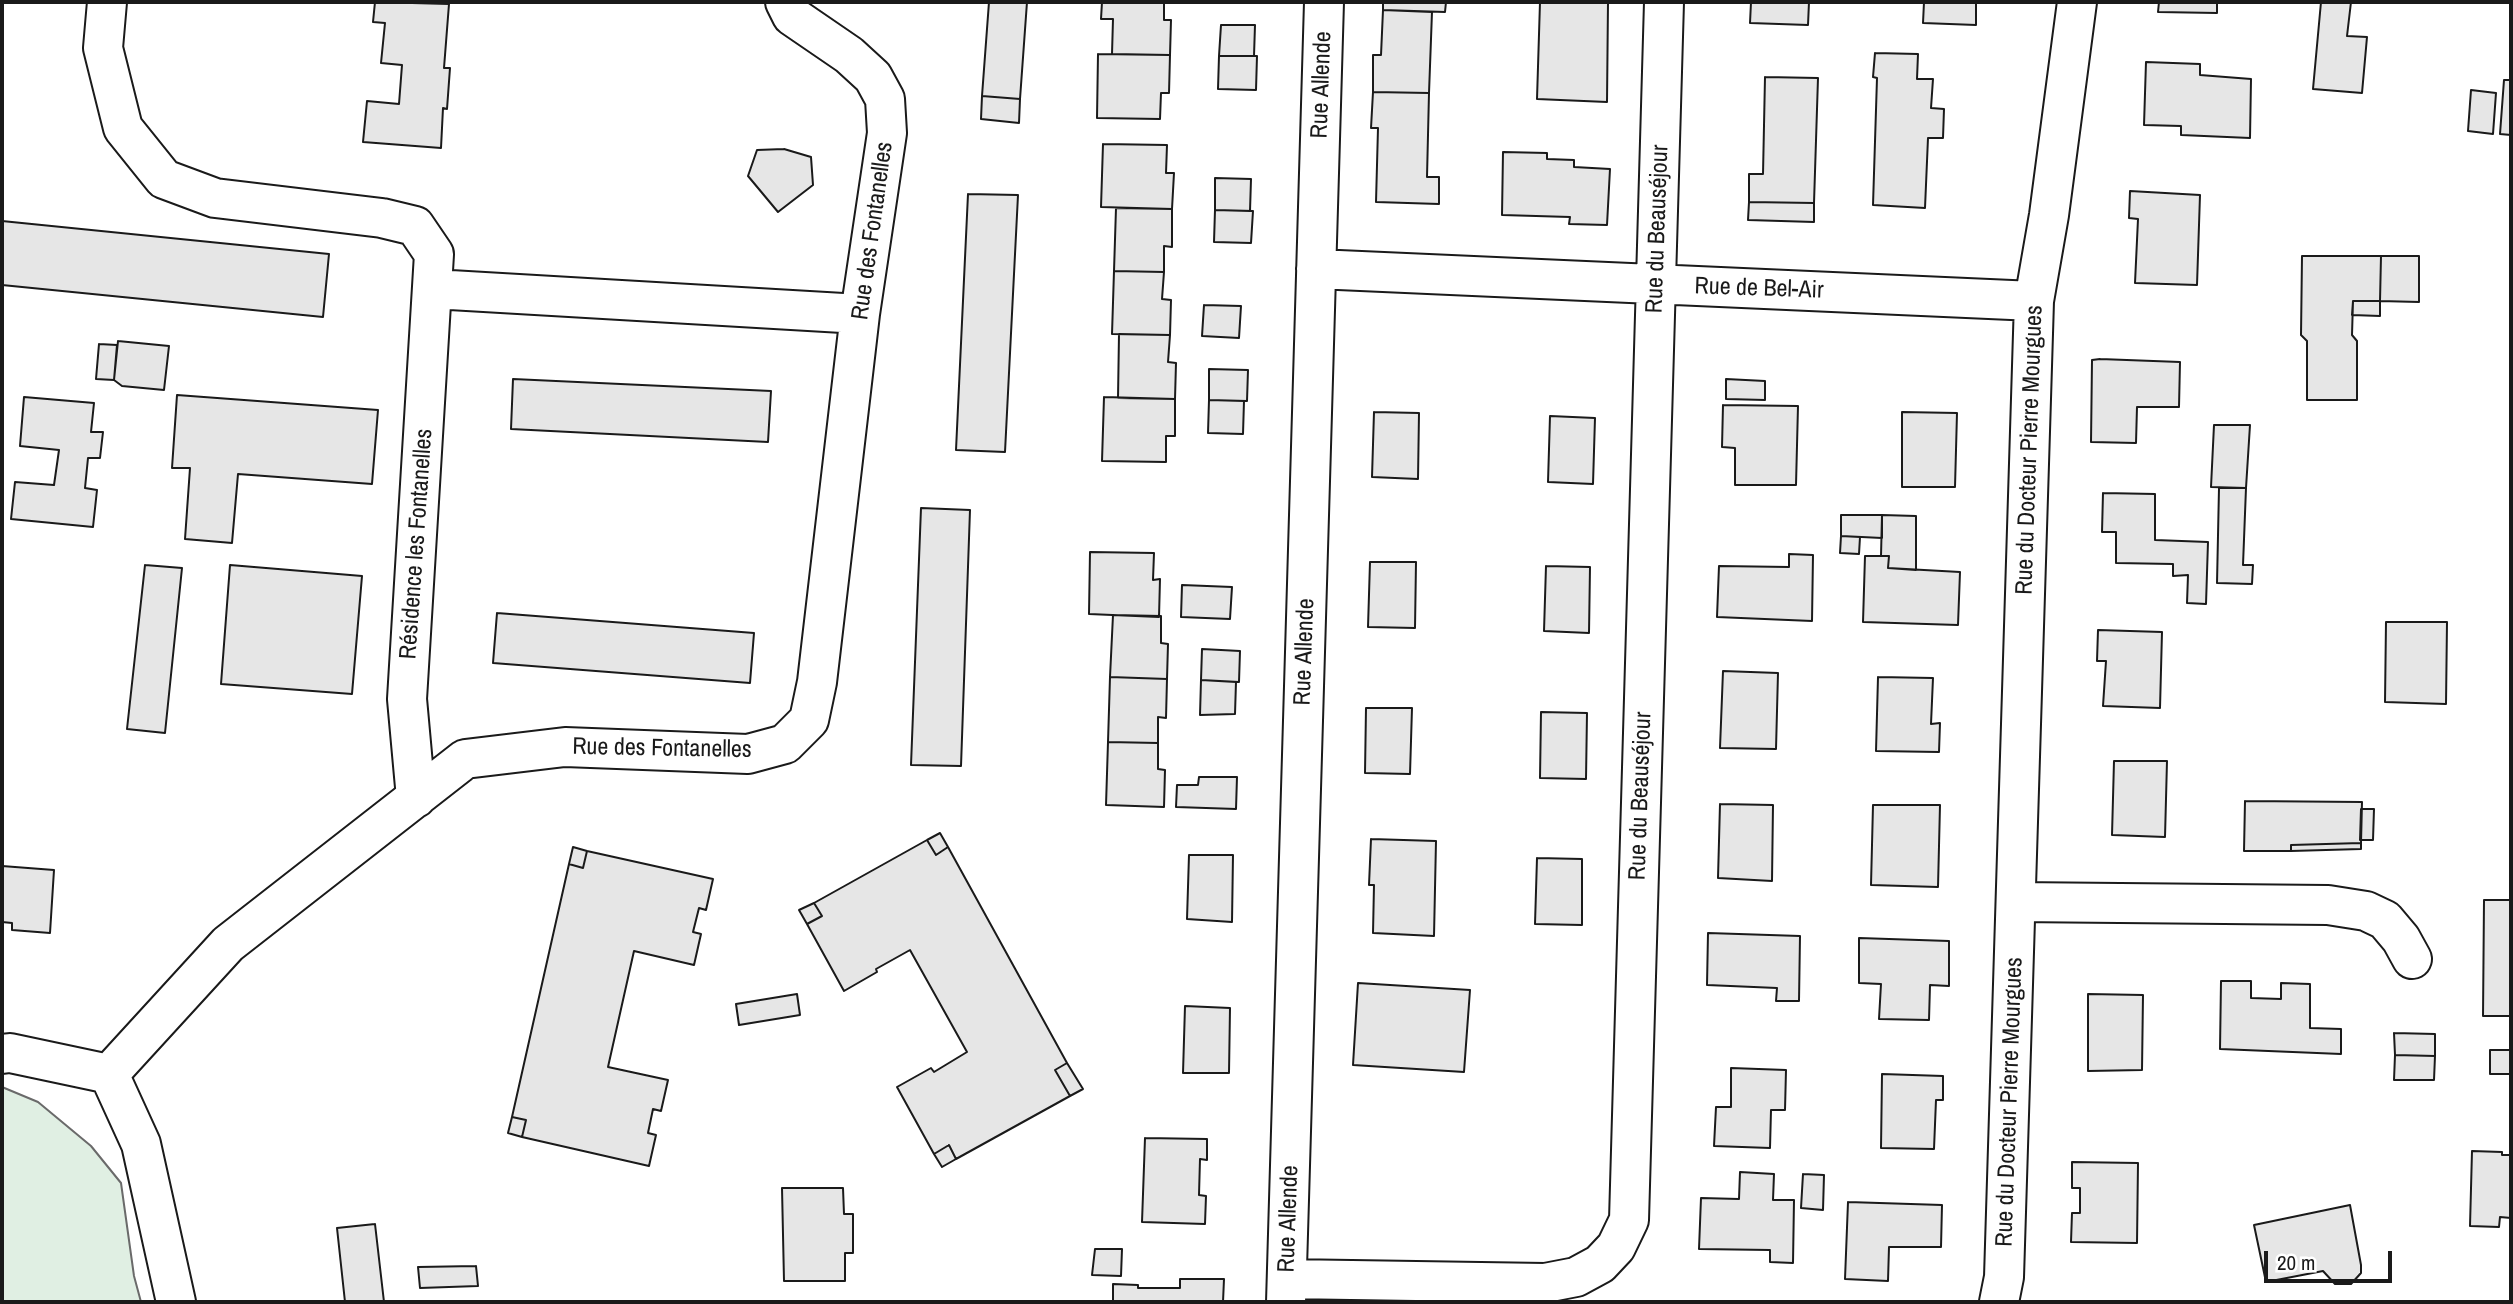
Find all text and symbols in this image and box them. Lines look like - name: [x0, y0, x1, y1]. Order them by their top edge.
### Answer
- street label: Rue Allende: [1306, 31, 1338, 139]
- street label: Rue des Fontanelles: [846, 140, 900, 322]
- street label: Rue du Beauséjour: [1641, 144, 1675, 314]
- street label: Rue de Bel-Air: [1694, 272, 1824, 306]
- street label: Rue du Docteur Pierre Mourgues: [2011, 305, 2049, 595]
- street label: Résidence les Fontanelles: [395, 428, 439, 660]
- street label: Rue Allende: [1289, 598, 1321, 706]
- street label: Rue du Beauséjour: [1624, 711, 1658, 881]
- street label: Rue des Fontanelles: [572, 733, 752, 765]
- street label: Rue du Docteur Pierre Mourgues: [1991, 957, 2029, 1247]
- street label: Rue Allende: [1273, 1165, 1305, 1273]
- scale bar: [2268, 1238, 2396, 1282]
- text: 20 m: [2277, 1248, 2315, 1277]

